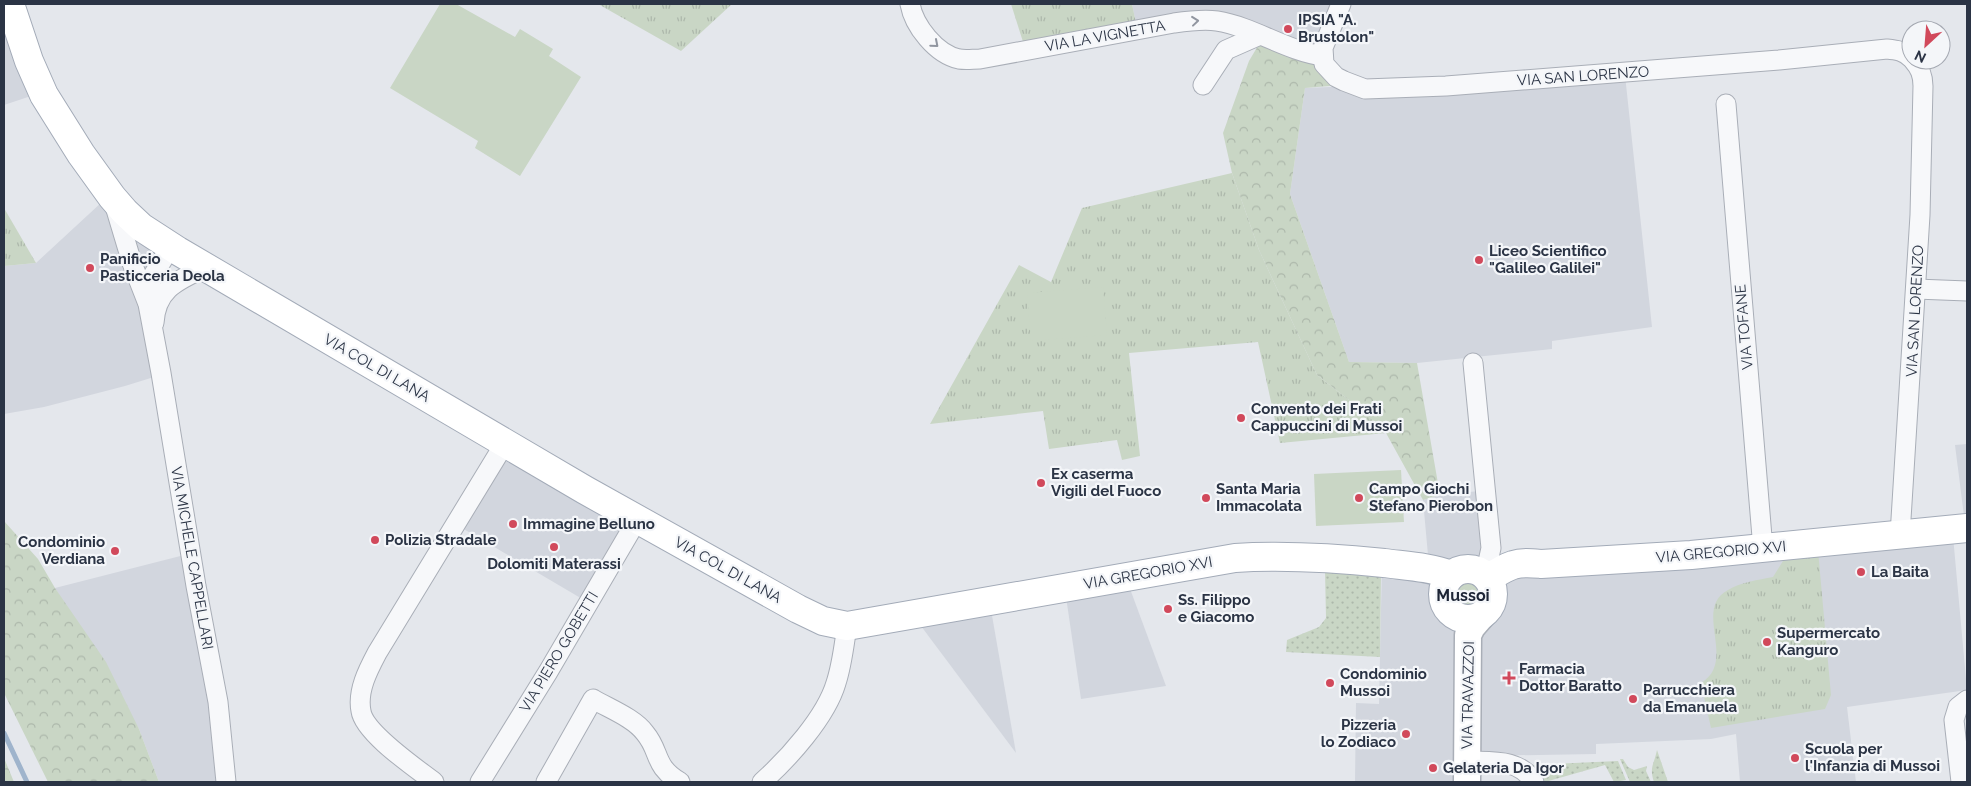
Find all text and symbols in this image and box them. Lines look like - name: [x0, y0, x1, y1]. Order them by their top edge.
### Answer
- place label: IPSIA "A. Brustolon": [1298, 11, 1374, 46]
- one-way arrow: [1191, 16, 1199, 27]
- street label: VIA LA VIGNETTA: [1043, 17, 1167, 55]
- north arrow: [1901, 20, 1951, 70]
- marker: IPSIA "A. Brustolon": [1282, 23, 1294, 35]
- one-way arrow: [930, 39, 939, 48]
- text: N: [1912, 47, 1929, 66]
- street label: VIA SAN LORENZO: [1516, 62, 1650, 90]
- place label: Liceo Scientifico "Galileo Galilei": [1489, 242, 1607, 277]
- street label: VIA SAN LORENZO: [1903, 244, 1927, 378]
- place label: Panificio Pasticceria Deola: [100, 250, 225, 285]
- marker: Liceo Scientifico "Galileo Galilei": [1473, 254, 1485, 266]
- marker: Panificio Pasticceria Deola: [84, 262, 96, 274]
- street label: VIA TOFANE: [1731, 283, 1757, 371]
- street label: VIA COL DI LANA: [321, 330, 433, 406]
- place label: Convento dei Frati Cappuccini di Mussoi: [1251, 400, 1402, 435]
- marker: Convento dei Frati Cappuccini di Mussoi: [1235, 412, 1247, 424]
- street label: VIA MICHELE CAPPELLARI: [167, 465, 217, 651]
- place label: Ex caserma Vigili del Fuoco: [1051, 465, 1161, 500]
- marker: Ex caserma Vigili del Fuoco: [1035, 477, 1047, 489]
- place label: Santa Maria Immacolata: [1216, 480, 1302, 515]
- place label: Campo Giochi Stefano Pierobon: [1369, 480, 1493, 515]
- marker: Santa Maria Immacolata: [1200, 492, 1212, 504]
- marker: Campo Giochi Stefano Pierobon: [1353, 492, 1365, 504]
- place label: Immagine Belluno: [523, 515, 655, 533]
- marker: Immagine Belluno: [507, 518, 519, 530]
- place label: Polizia Stradale: [385, 531, 496, 549]
- place label: Condominio Verdiana: [18, 533, 105, 568]
- street label: VIA COL DI LANA: [671, 533, 785, 607]
- marker: Polizia Stradale: [369, 534, 381, 546]
- street label: VIA GREGORIO XVI: [1655, 537, 1787, 567]
- marker: Dolomiti Materassi: [548, 541, 560, 553]
- marker: Condominio Verdiana: [109, 545, 121, 557]
- street label: VIA GREGORIO XVI: [1082, 553, 1214, 593]
- place label: Dolomiti Materassi: [487, 555, 621, 573]
- place label: La Baita: [1871, 563, 1929, 581]
- marker: La Baita: [1855, 566, 1867, 578]
- district label: Mussoi: [1436, 586, 1490, 605]
- street label: VIA PIERO GOBETTI: [516, 588, 602, 716]
- place label: Ss. Filippo e Giacomo: [1178, 591, 1254, 626]
- marker: Ss. Filippo e Giacomo: [1162, 603, 1174, 615]
- place label: Supermercato Kanguro: [1777, 624, 1880, 659]
- marker: Supermercato Kanguro: [1761, 636, 1773, 648]
- street label: VIA TRAVAZZOI: [1458, 641, 1478, 749]
- place label: Farmacia Dottor Baratto: [1519, 660, 1622, 695]
- place label: Condominio Mussoi: [1340, 665, 1427, 700]
- marker: Farmacia Dottor Baratto: [1503, 672, 1515, 684]
- marker: Condominio Mussoi: [1324, 677, 1336, 689]
- place label: Parrucchiera da Emanuela: [1643, 681, 1738, 716]
- marker: Parrucchiera da Emanuela: [1627, 693, 1639, 705]
- place label: Pizzeria lo Zodiaco: [1321, 716, 1396, 751]
- marker: Pizzeria lo Zodiaco: [1400, 728, 1412, 740]
- place label: Scuola per l'Infanzia di Mussoi: [1805, 740, 1940, 775]
- marker: Scuola per l'Infanzia di Mussoi: [1789, 752, 1801, 764]
- place label: Gelateria Da Igor: [1443, 759, 1564, 777]
- marker: Gelateria Da Igor: [1427, 762, 1439, 774]

